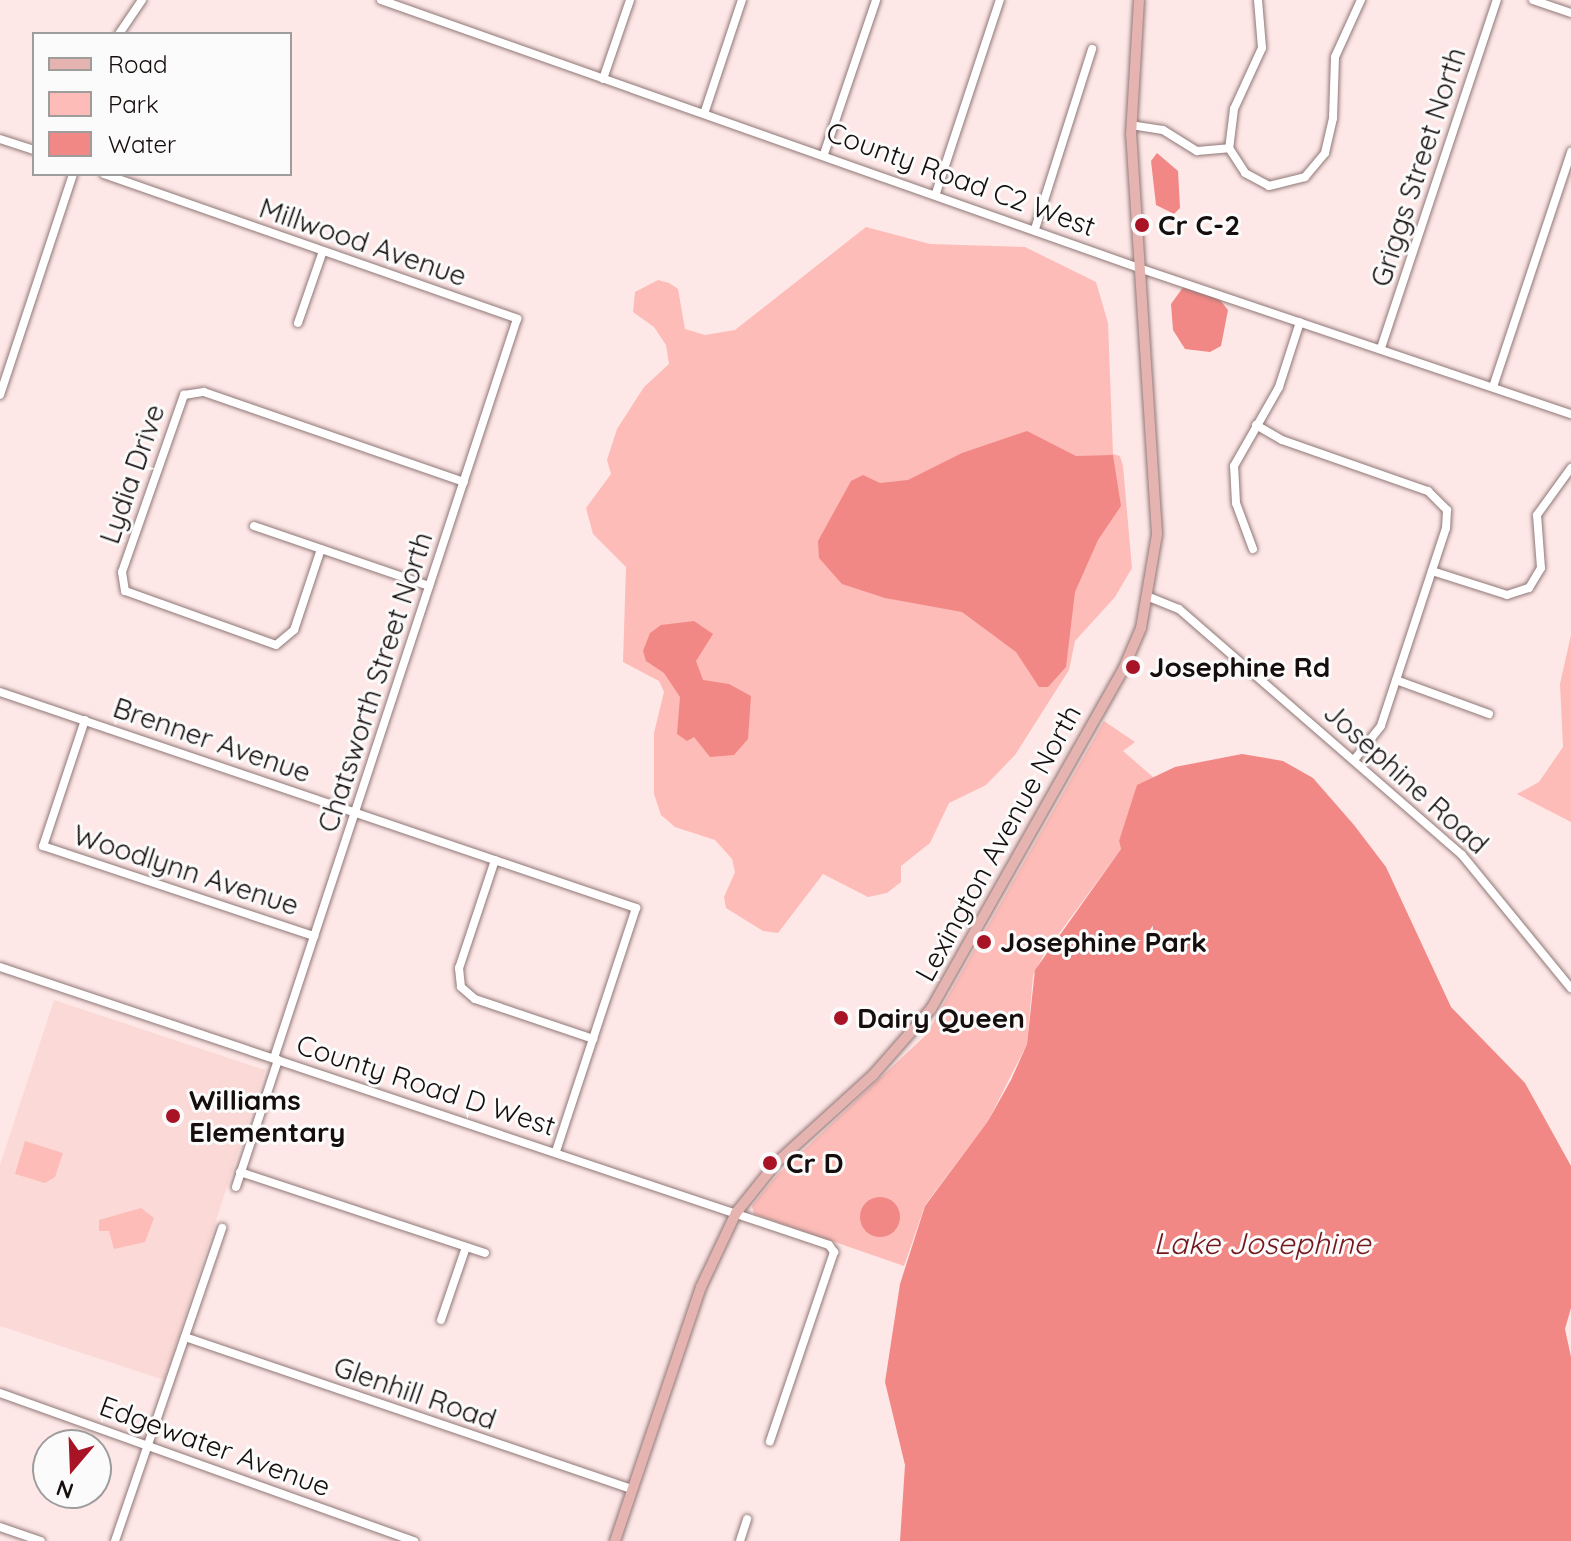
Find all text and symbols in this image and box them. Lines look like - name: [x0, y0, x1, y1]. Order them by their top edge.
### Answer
- legend: [32, 32, 292, 176]
- street label: Griggs Street North: [1364, 43, 1472, 291]
- text: Road: [108, 49, 168, 79]
- text: Park: [108, 89, 159, 119]
- street label: County Road C2 West: [822, 115, 1100, 243]
- text: Water: [108, 129, 176, 159]
- street label: Millwood Avenue: [255, 191, 471, 293]
- place label: Cr C-2: [1158, 208, 1240, 242]
- marker: Cr C-2: [1133, 216, 1151, 234]
- street label: Lydia Drive: [93, 400, 171, 548]
- street label: Chatsworth Street North: [311, 528, 439, 836]
- place label: Josephine Rd: [1149, 650, 1330, 684]
- marker: Josephine Rd: [1124, 658, 1142, 676]
- street label: Brenner Avenue: [109, 690, 315, 790]
- street label: Josephine Road: [1317, 695, 1495, 861]
- street label: Lexington Avenue North: [908, 699, 1088, 987]
- street label: Woodlynn Avenue: [69, 818, 303, 922]
- place label: Josephine Park: [1000, 925, 1207, 959]
- marker: Josephine Park: [975, 933, 993, 951]
- place label: Dairy Queen: [857, 1001, 1025, 1035]
- marker: Dairy Queen: [832, 1009, 850, 1027]
- street label: County Road D West: [292, 1027, 560, 1143]
- place label: Williams Elementary: [189, 1083, 345, 1149]
- marker: Williams Elementary: [164, 1107, 182, 1125]
- place label: Cr D: [786, 1146, 844, 1180]
- marker: Cr D: [761, 1154, 779, 1172]
- water label: Lake Josephine: [1154, 1225, 1370, 1261]
- street label: Glenhill Road: [329, 1350, 501, 1436]
- street label: Edgewater Avenue: [95, 1389, 335, 1503]
- north arrow: [32, 1429, 112, 1509]
- text: N: [53, 1474, 77, 1506]

